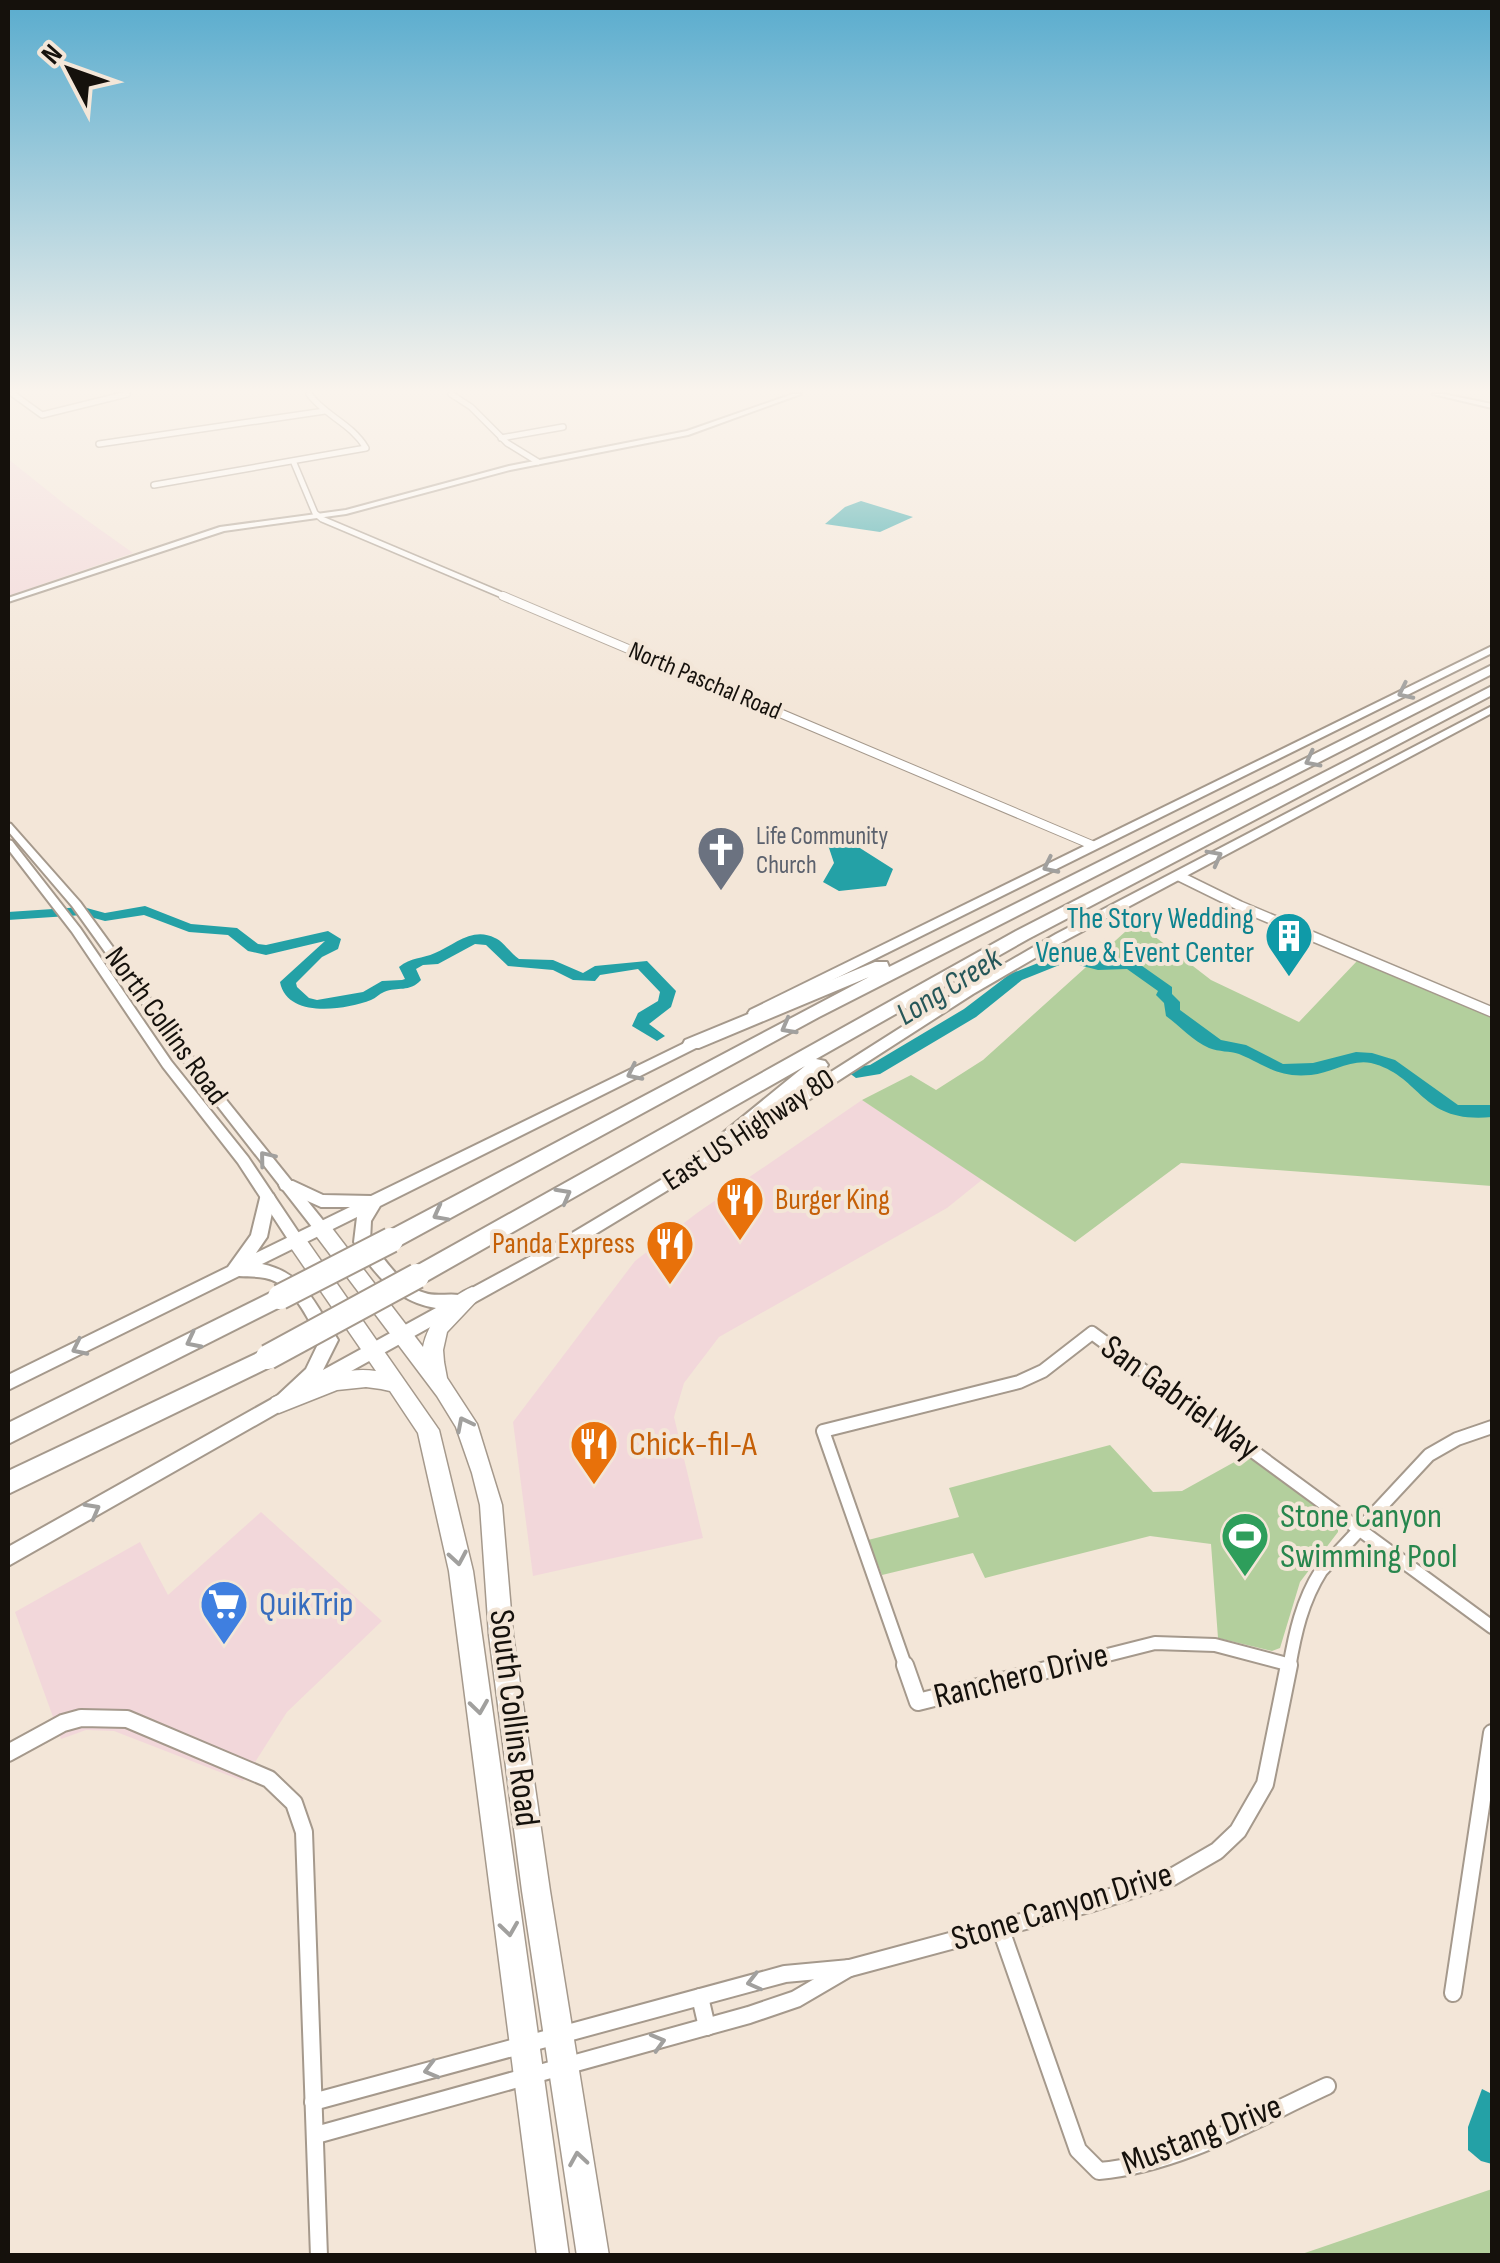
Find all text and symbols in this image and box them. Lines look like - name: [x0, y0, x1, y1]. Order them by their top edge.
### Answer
- north arrow: [20, 20, 120, 120]
- text: N: [35, 38, 70, 71]
- street label: North Paschal Road: [624, 635, 786, 727]
- one-way arrow: [1397, 680, 1415, 700]
- one-way arrow: [1304, 748, 1322, 767]
- place label: Life Community Church: [756, 821, 888, 881]
- church icon: Life Community Church: [695, 824, 747, 892]
- one-way arrow: [1205, 849, 1223, 869]
- one-way arrow: [1043, 854, 1061, 874]
- place label: The Story Wedding Venue & Event Center: [1036, 901, 1254, 971]
- building icon: The Story Wedding Venue & Event Center: [1263, 910, 1315, 978]
- water label: Long Creek: [889, 939, 1009, 1034]
- street label: North Collins Road: [97, 940, 235, 1112]
- one-way arrow: [780, 1015, 798, 1035]
- one-way arrow: [626, 1061, 644, 1080]
- street label: East US Highway 80: [657, 1061, 841, 1199]
- one-way arrow: [260, 1152, 278, 1170]
- restaurant icon: Burger King: [714, 1174, 766, 1242]
- place label: Burger King: [775, 1182, 890, 1218]
- one-way arrow: [553, 1188, 571, 1208]
- one-way arrow: [432, 1202, 450, 1221]
- restaurant icon: Panda Express: [644, 1218, 696, 1286]
- place label: Panda Express: [492, 1226, 635, 1262]
- street label: San Gabriel Way: [1092, 1326, 1268, 1470]
- one-way arrow: [185, 1329, 203, 1349]
- one-way arrow: [72, 1335, 90, 1355]
- one-way arrow: [457, 1416, 476, 1434]
- restaurant icon: Chick-fil-A: [568, 1418, 620, 1486]
- place label: Chick-fil-A: [629, 1423, 758, 1466]
- place label: Stone Canyon Swimming Pool: [1280, 1495, 1457, 1578]
- one-way arrow: [82, 1503, 101, 1522]
- sports icon: Stone Canyon Swimming Pool: [1219, 1510, 1271, 1578]
- one-way arrow: [447, 1550, 468, 1566]
- supermarket icon: QuikTrip: [198, 1578, 250, 1646]
- place label: QuikTrip: [259, 1583, 353, 1626]
- street label: South Collins Road: [479, 1607, 549, 1829]
- street label: Ranchero Drive: [929, 1634, 1113, 1718]
- one-way arrow: [468, 1698, 489, 1715]
- street label: Stone Canyon Drive: [946, 1853, 1178, 1961]
- one-way arrow: [498, 1921, 519, 1938]
- one-way arrow: [746, 1970, 763, 1991]
- one-way arrow: [649, 2032, 666, 2053]
- one-way arrow: [423, 2059, 440, 2080]
- street label: Mustang Drive: [1116, 2085, 1288, 2185]
- one-way arrow: [569, 2151, 590, 2167]

